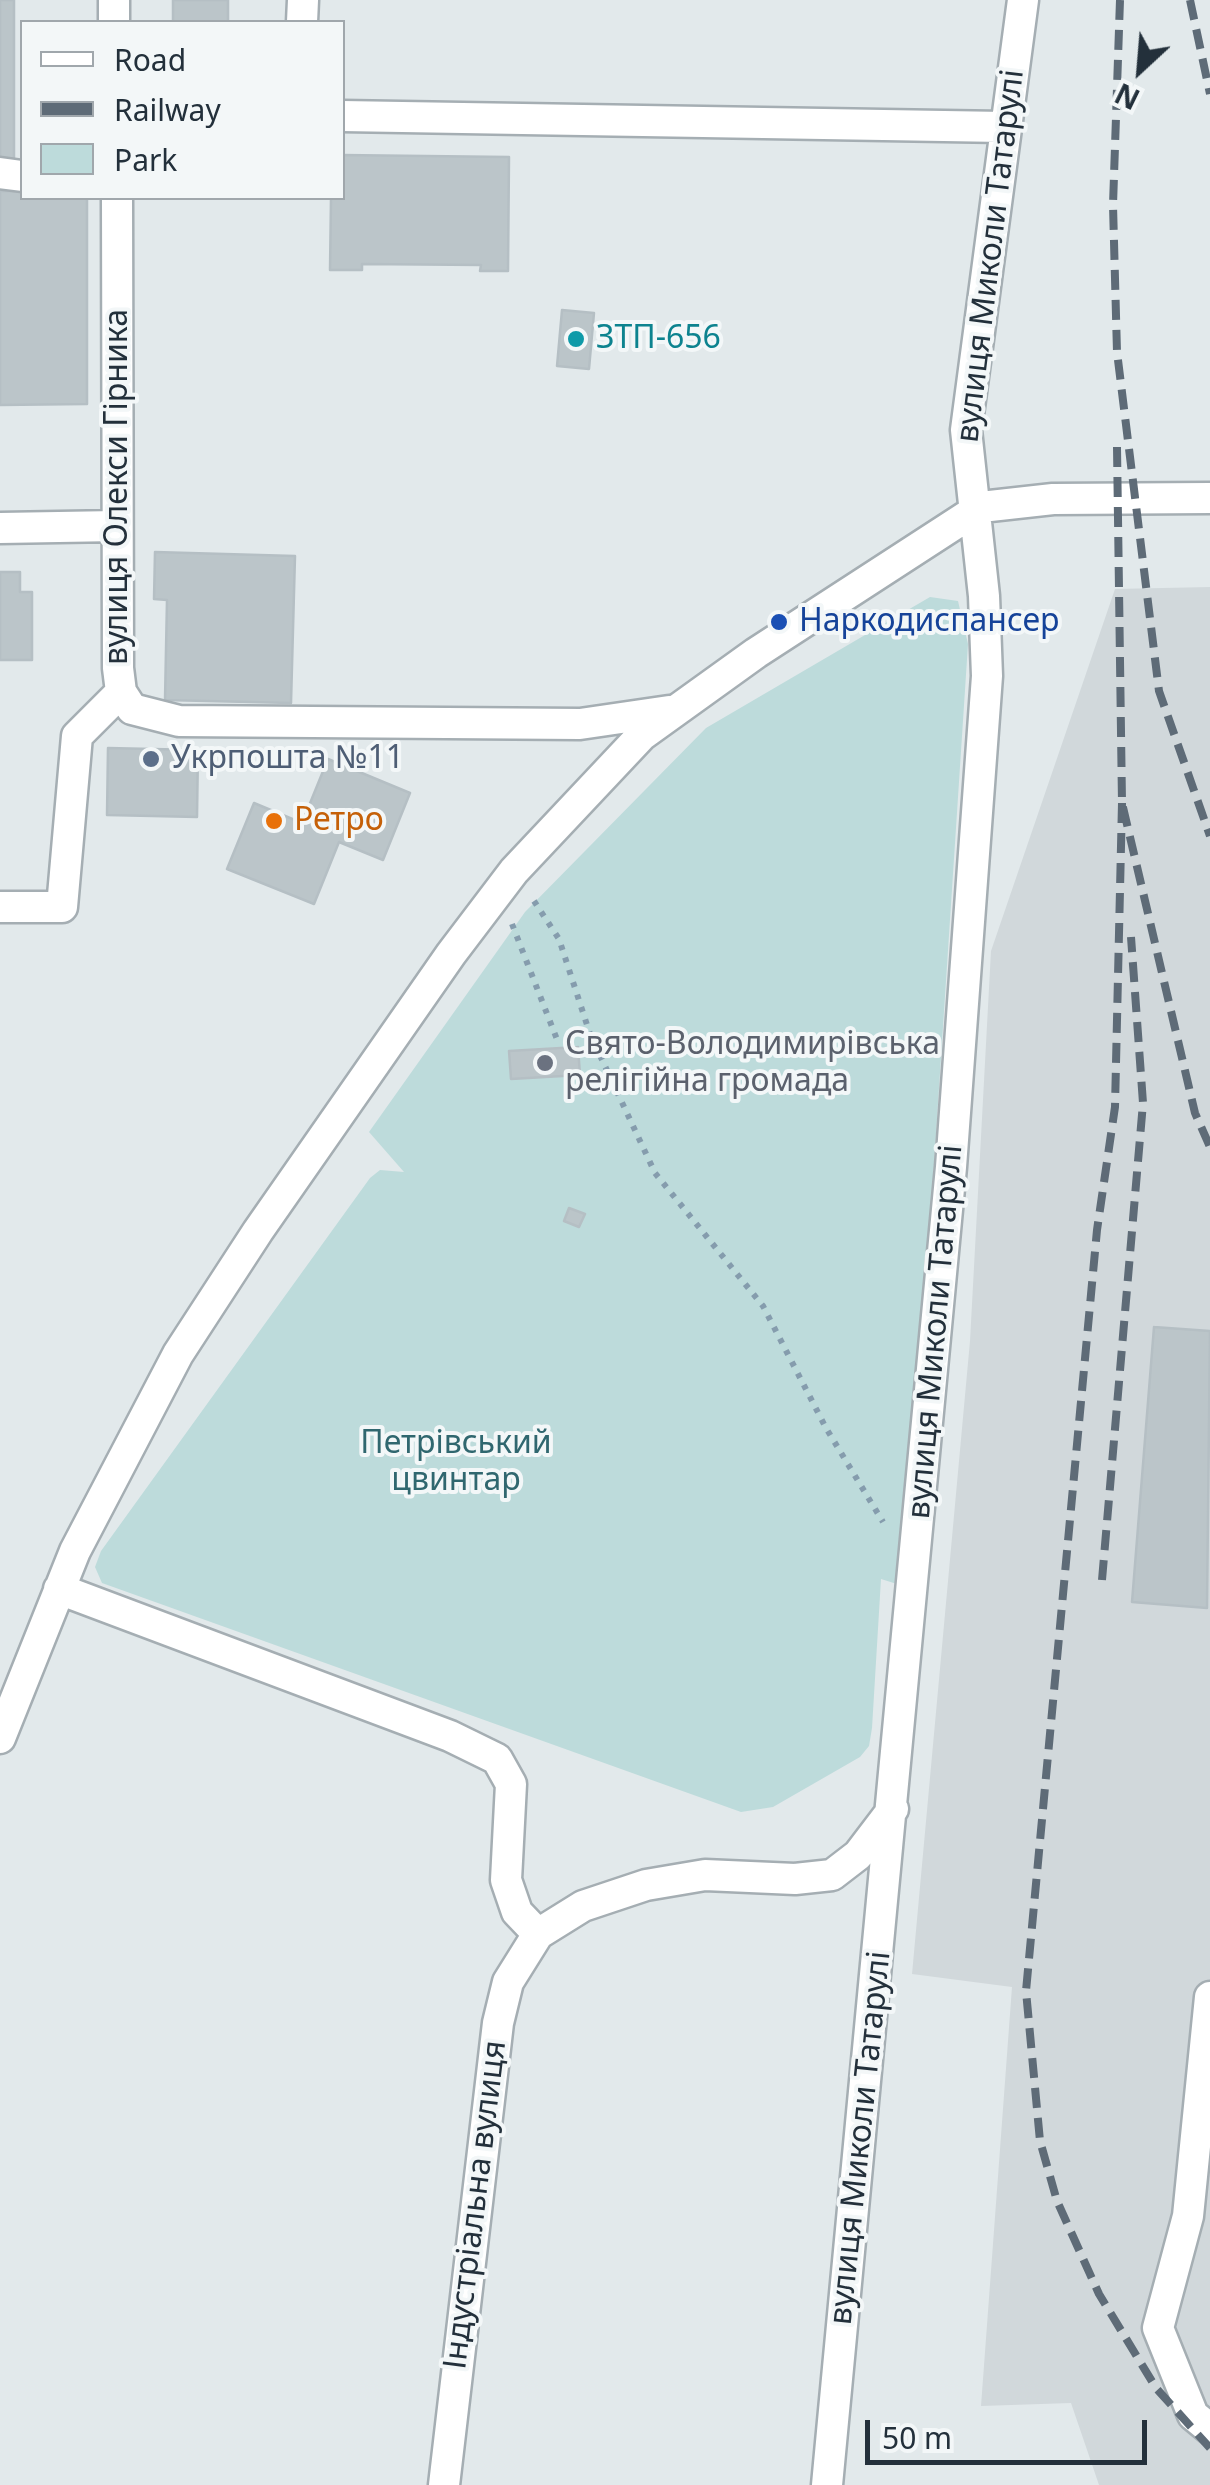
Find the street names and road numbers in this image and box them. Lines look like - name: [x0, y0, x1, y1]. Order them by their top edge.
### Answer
- street label: вулиця Миколи Татарулі: [949, 67, 1033, 445]
- street label: вулиця Олекси Гірника: [99, 309, 137, 665]
- street label: вулиця Миколи Татарулі: [901, 1143, 971, 1521]
- street label: вулиця Миколи Татарулі: [822, 1949, 900, 2327]
- street label: Індустріальна вулиця: [437, 2039, 515, 2371]

